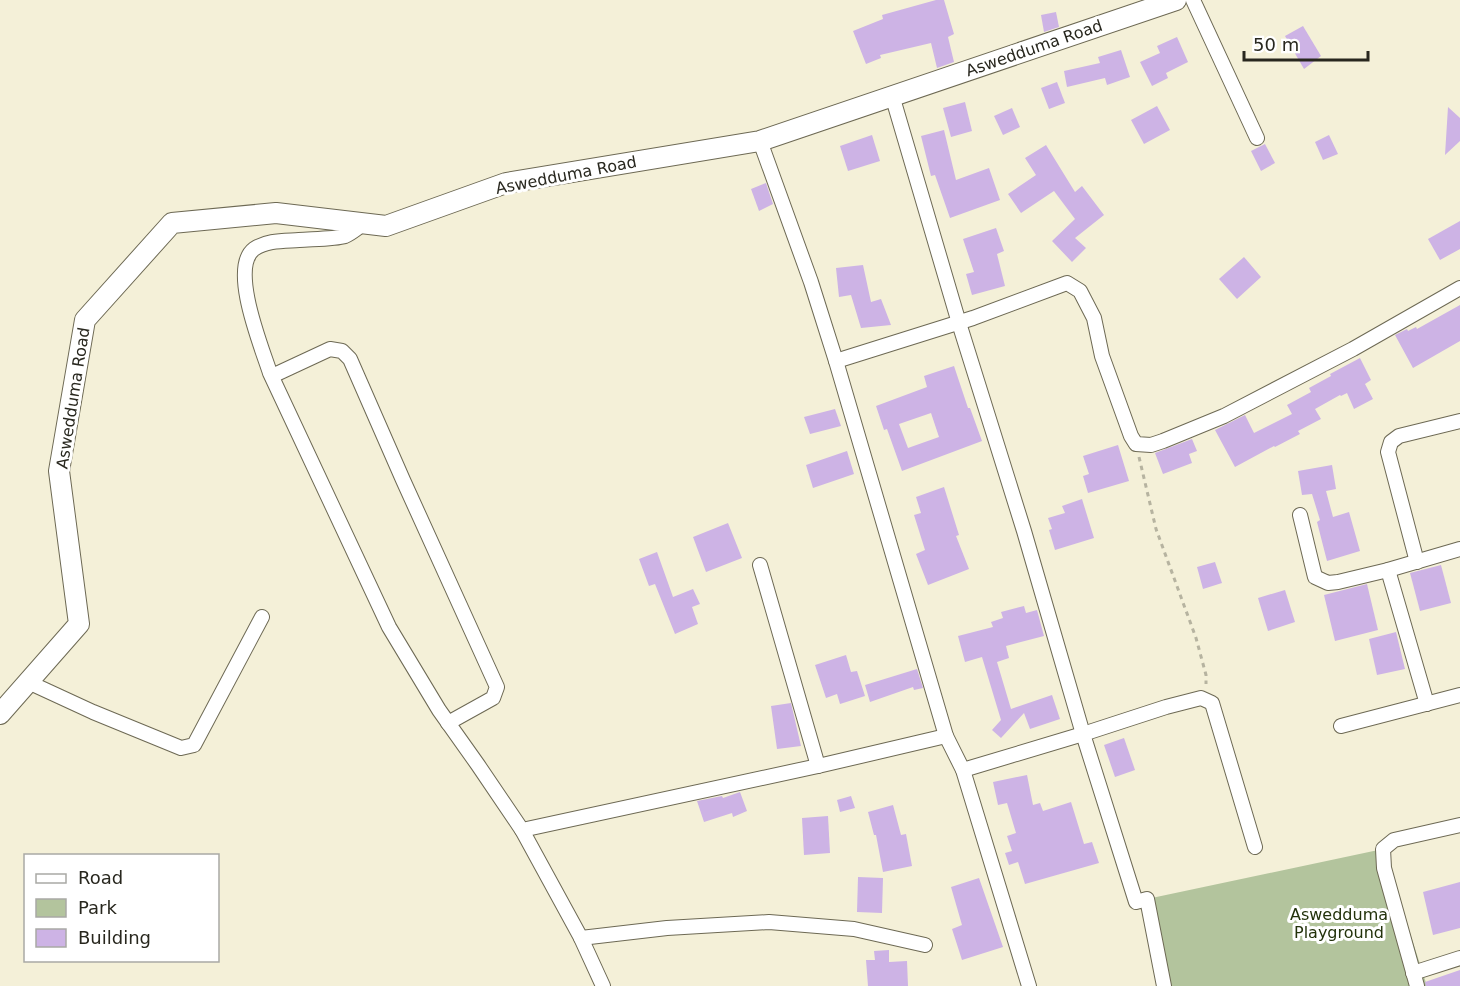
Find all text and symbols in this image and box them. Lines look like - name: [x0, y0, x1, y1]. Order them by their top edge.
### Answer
- street label: Aswedduma Road: [963, 16, 1105, 80]
- scale bar: [1244, 24, 1368, 62]
- text: 50 m: [1253, 34, 1299, 55]
- street label: Aswedduma Road: [494, 152, 638, 198]
- street label: Aswedduma Road: [52, 326, 94, 470]
- legend: [24, 854, 219, 962]
- text: Road: [78, 867, 123, 888]
- text: Park: [78, 897, 117, 918]
- park label: Aswedduma Playground: [1290, 905, 1388, 942]
- text: Building: [78, 927, 151, 948]

